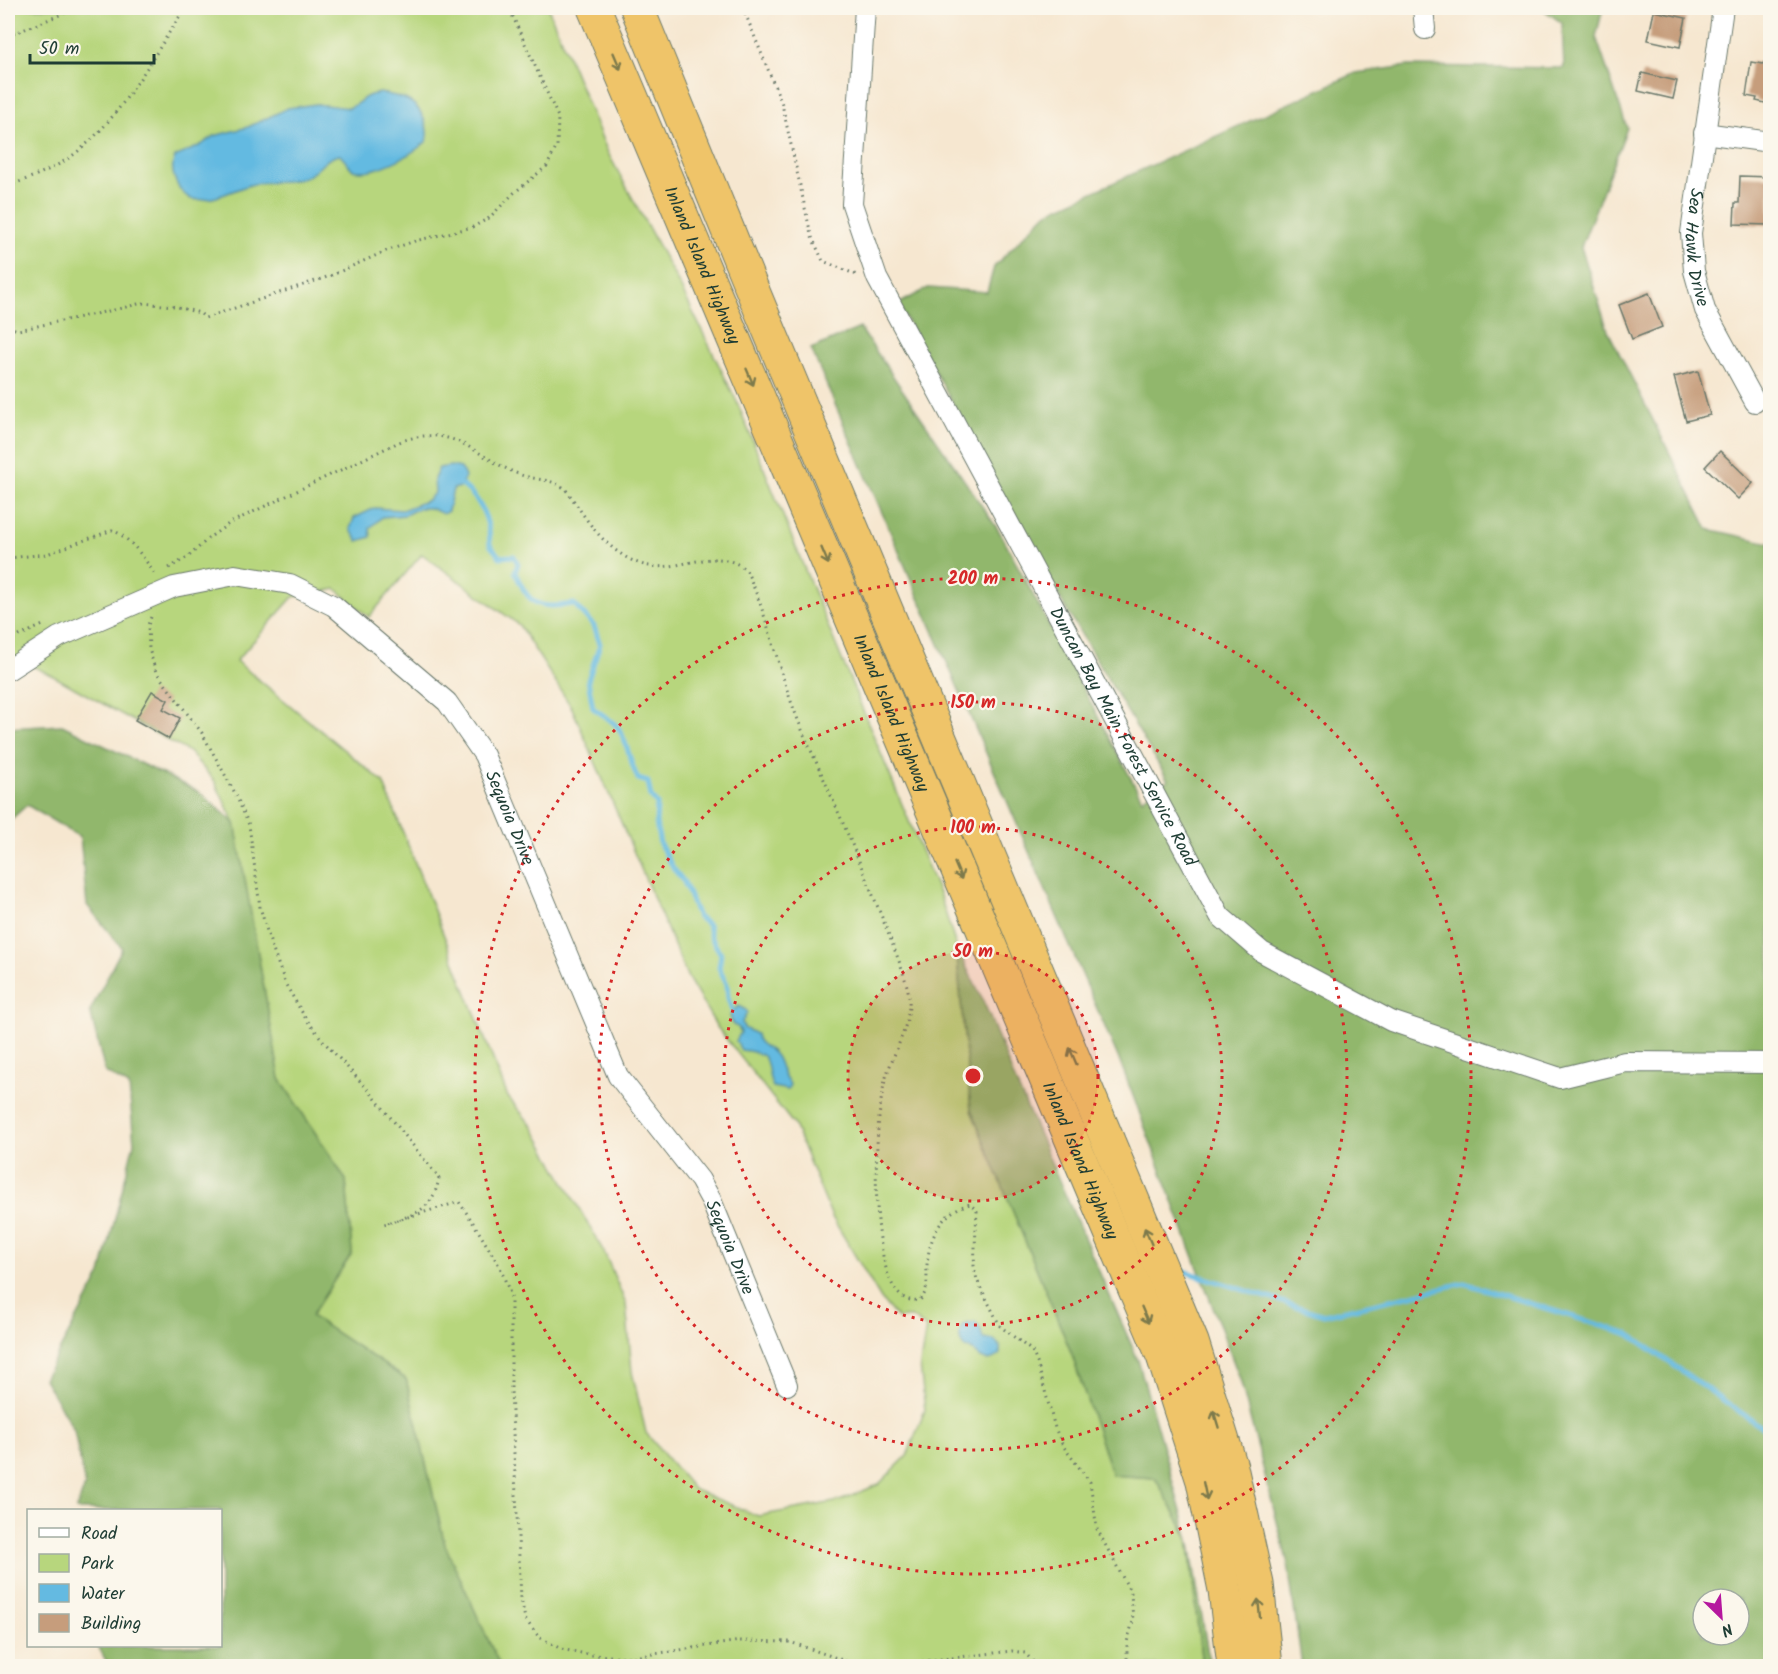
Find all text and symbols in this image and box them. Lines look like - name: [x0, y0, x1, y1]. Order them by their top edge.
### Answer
- scale bar: [30, 27, 154, 65]
- text: 50 m: [39, 35, 79, 64]
- one-way arrow: [612, 52, 623, 70]
- street label: Inland Island Highway: [655, 182, 748, 350]
- street label: Sea Hawk Drive: [1675, 186, 1716, 310]
- one-way arrow: [745, 367, 756, 385]
- one-way arrow: [820, 547, 832, 565]
- text: 200 m: [948, 565, 999, 594]
- street label: Duncan Bay Main Forest Service Road: [1040, 602, 1204, 873]
- street label: Inland Island Highway: [844, 630, 937, 798]
- text: 150 m: [950, 689, 996, 718]
- street label: Sequoia Drive: [476, 766, 542, 870]
- text: 100 m: [950, 814, 996, 843]
- one-way arrow: [953, 862, 964, 880]
- text: 50 m: [952, 938, 993, 967]
- one-way arrow: [1067, 1047, 1078, 1066]
- centre of rings: [963, 1066, 983, 1086]
- street label: Inland Island Highway: [1033, 1077, 1126, 1245]
- street label: Sequoia Drive: [696, 1195, 761, 1300]
- one-way arrow: [1142, 1227, 1153, 1246]
- one-way arrow: [1140, 1306, 1152, 1324]
- one-way arrow: [1210, 1410, 1221, 1429]
- one-way arrow: [1200, 1481, 1211, 1501]
- legend: [27, 1509, 222, 1647]
- text: Road: [81, 1520, 118, 1549]
- text: Park: [81, 1550, 114, 1579]
- text: Water: [81, 1580, 126, 1609]
- north arrow: [1691, 1587, 1751, 1647]
- one-way arrow: [1254, 1599, 1265, 1619]
- text: Building: [81, 1610, 141, 1639]
- text: N: [1717, 1616, 1737, 1643]

